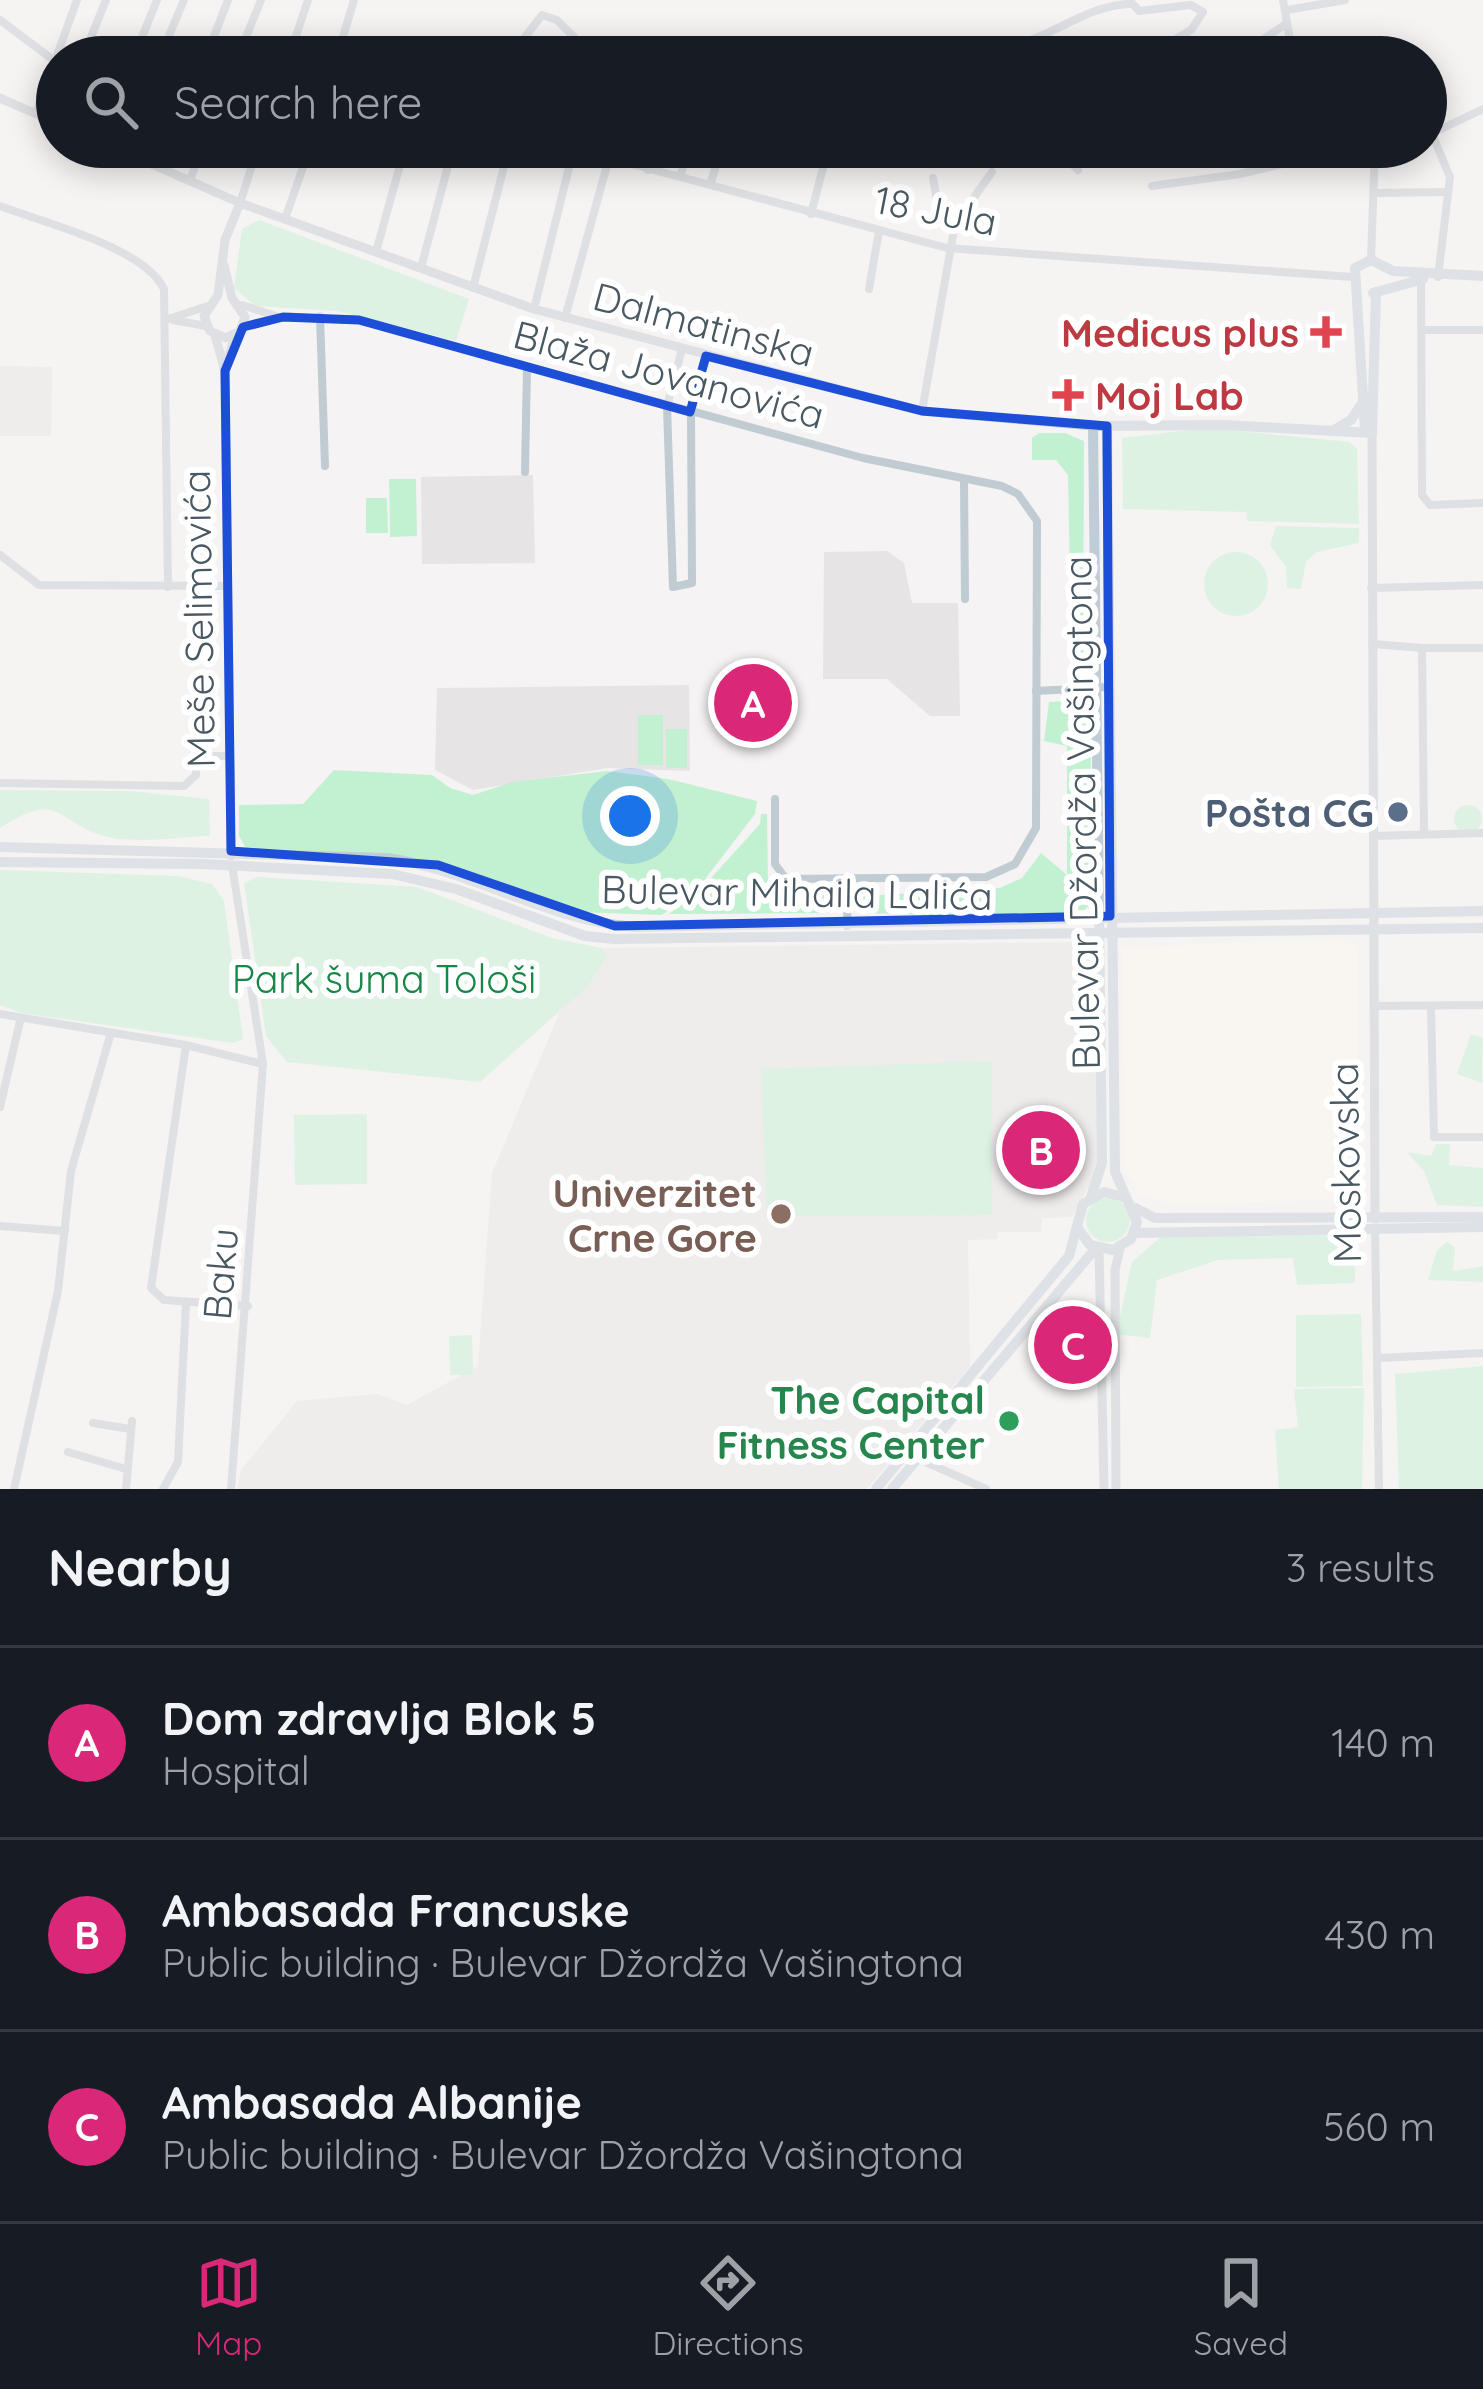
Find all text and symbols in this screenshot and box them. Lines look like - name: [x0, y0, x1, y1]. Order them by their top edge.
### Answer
- search box: [36, 36, 1447, 168]
- icon: search: [78, 69, 144, 135]
- text: Search here: [174, 74, 422, 130]
- street label: 18 Jula: [871, 174, 1001, 246]
- street label: Dalmatinska: [588, 271, 820, 377]
- place label: Medicus plus: [1061, 308, 1299, 357]
- street label: Blaža Jovanovića: [508, 309, 830, 439]
- marker: Medicus plus: [1310, 316, 1342, 348]
- place label: Moj Lab: [1095, 371, 1244, 420]
- marker: Moj Lab: [1052, 379, 1084, 411]
- street label: Meše Selimovića: [171, 469, 225, 769]
- street label: Bulevar Džordža Vašingtona: [1052, 556, 1110, 1070]
- pin: A: [714, 658, 792, 748]
- your location: [600, 786, 660, 846]
- place label: Pošta CG: [1205, 788, 1374, 837]
- marker: Pošta CG: [1385, 799, 1411, 825]
- street label: Bulevar Mihaila Lalića: [601, 864, 993, 920]
- park label: Park šuma Tološi: [232, 954, 536, 1003]
- street label: Moskovska: [1319, 1062, 1371, 1264]
- pin: B: [1002, 1105, 1080, 1195]
- place label: Univerzitet Crne Gore: [553, 1168, 757, 1262]
- marker: Univerzitet Crne Gore: [768, 1201, 794, 1227]
- street label: Baku: [192, 1226, 248, 1322]
- pin: C: [1034, 1300, 1112, 1390]
- place label: The Capital Fitness Center: [717, 1375, 985, 1469]
- marker: The Capital Fitness Center: [996, 1408, 1022, 1434]
- text: Nearby: [48, 1535, 232, 1599]
- text: 3 results: [1286, 1543, 1435, 1592]
- text: Dom zdravlja Blok 5: [162, 1690, 596, 1746]
- text: A: [75, 1718, 99, 1767]
- text: 140 m: [1331, 1718, 1435, 1767]
- text: Hospital: [162, 1746, 310, 1795]
- text: Ambasada Francuske: [162, 1882, 630, 1938]
- text: B: [74, 1910, 100, 1959]
- text: 430 m: [1325, 1910, 1435, 1959]
- text: Public building · Bulevar Džordža Vašingtona: [162, 1938, 964, 1987]
- text: Ambasada Albanije: [162, 2074, 582, 2130]
- text: C: [75, 2102, 99, 2151]
- text: 560 m: [1323, 2102, 1435, 2151]
- text: Public building · Bulevar Džordža Vašingtona: [162, 2130, 964, 2179]
- tab: Map: [195, 2250, 262, 2363]
- tab: Directions: [652, 2250, 804, 2363]
- tab: Saved: [1194, 2250, 1288, 2363]

